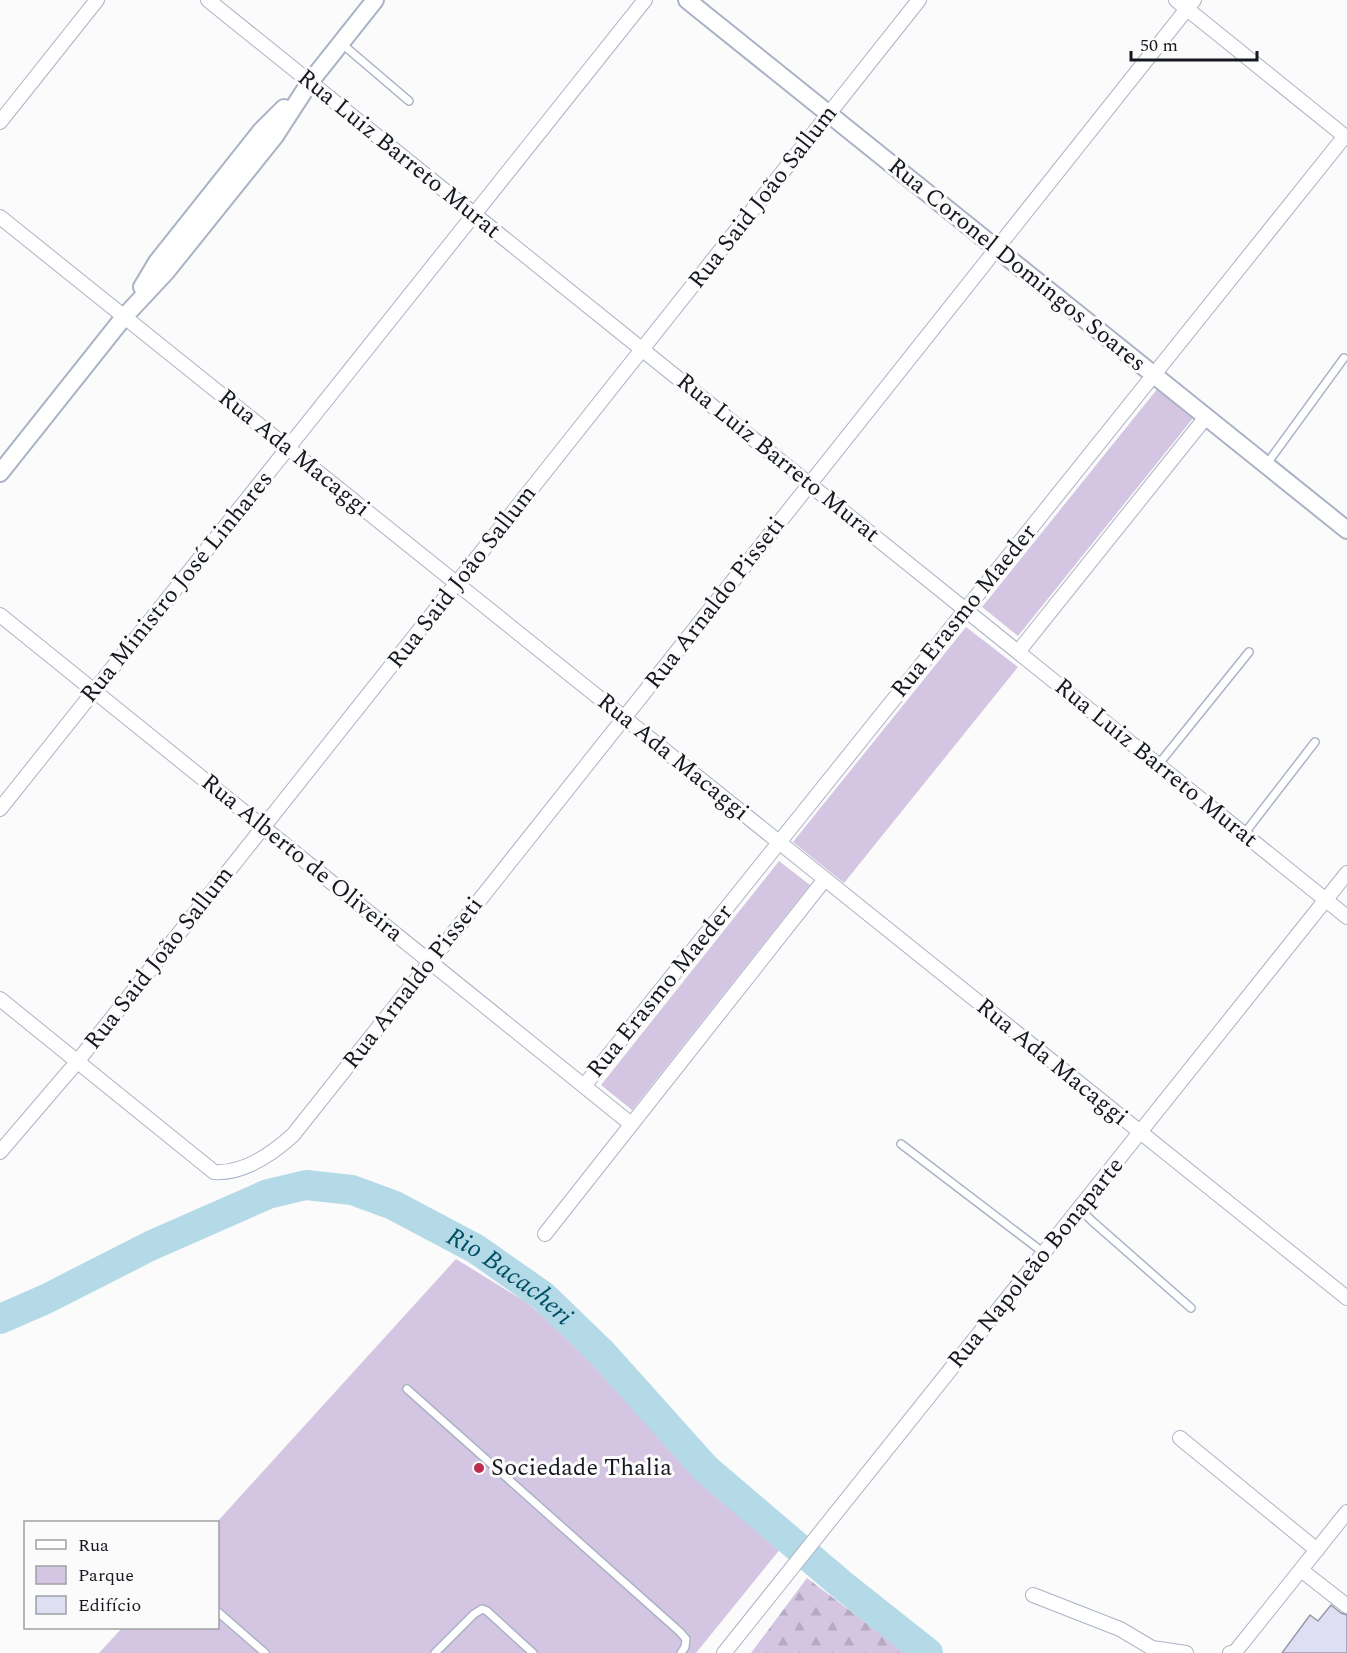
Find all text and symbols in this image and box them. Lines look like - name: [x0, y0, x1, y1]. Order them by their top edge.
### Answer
- scale bar: [1131, 24, 1257, 62]
- text: 50 m: [1140, 32, 1178, 59]
- street label: Rua Luiz Barreto Murat: [289, 60, 509, 248]
- street label: Rua Said João Sallum: [680, 97, 846, 297]
- street label: Rua Coronel Domingos Soares: [880, 149, 1154, 381]
- street label: Rua Luiz Barreto Murat: [668, 364, 888, 552]
- street label: Rua Ada Macaggi: [210, 380, 378, 526]
- street label: Rua Ministro José Linhares: [72, 463, 282, 711]
- street label: Rua Said João Sallum: [379, 477, 545, 677]
- street label: Rua Arnaldo Pisseti: [636, 509, 794, 697]
- street label: Rua Erasmo Maeder: [882, 516, 1046, 706]
- street label: Rua Luiz Barreto Murat: [1046, 669, 1266, 857]
- street label: Rua Ada Macaggi: [589, 684, 757, 830]
- street label: Rua Alberto de Oliveira: [193, 765, 411, 951]
- street label: Rua Said João Sallum: [76, 858, 242, 1058]
- street label: Rua Arnaldo Pisseti: [334, 889, 492, 1077]
- street label: Rua Erasmo Maeder: [578, 896, 742, 1086]
- street label: Rua Ada Macaggi: [968, 989, 1136, 1135]
- street label: Rua Napoleão Bonaparte: [939, 1149, 1133, 1377]
- water label: Rio Bacacheri: [439, 1217, 583, 1335]
- place label: Sociedade Thalia: [491, 1450, 672, 1486]
- marker: Sociedade Thalia: [472, 1461, 486, 1475]
- legend: [24, 1521, 219, 1629]
- text: Rua: [78, 1532, 109, 1559]
- text: Parque: [78, 1562, 134, 1589]
- text: Edifício: [78, 1592, 141, 1619]

